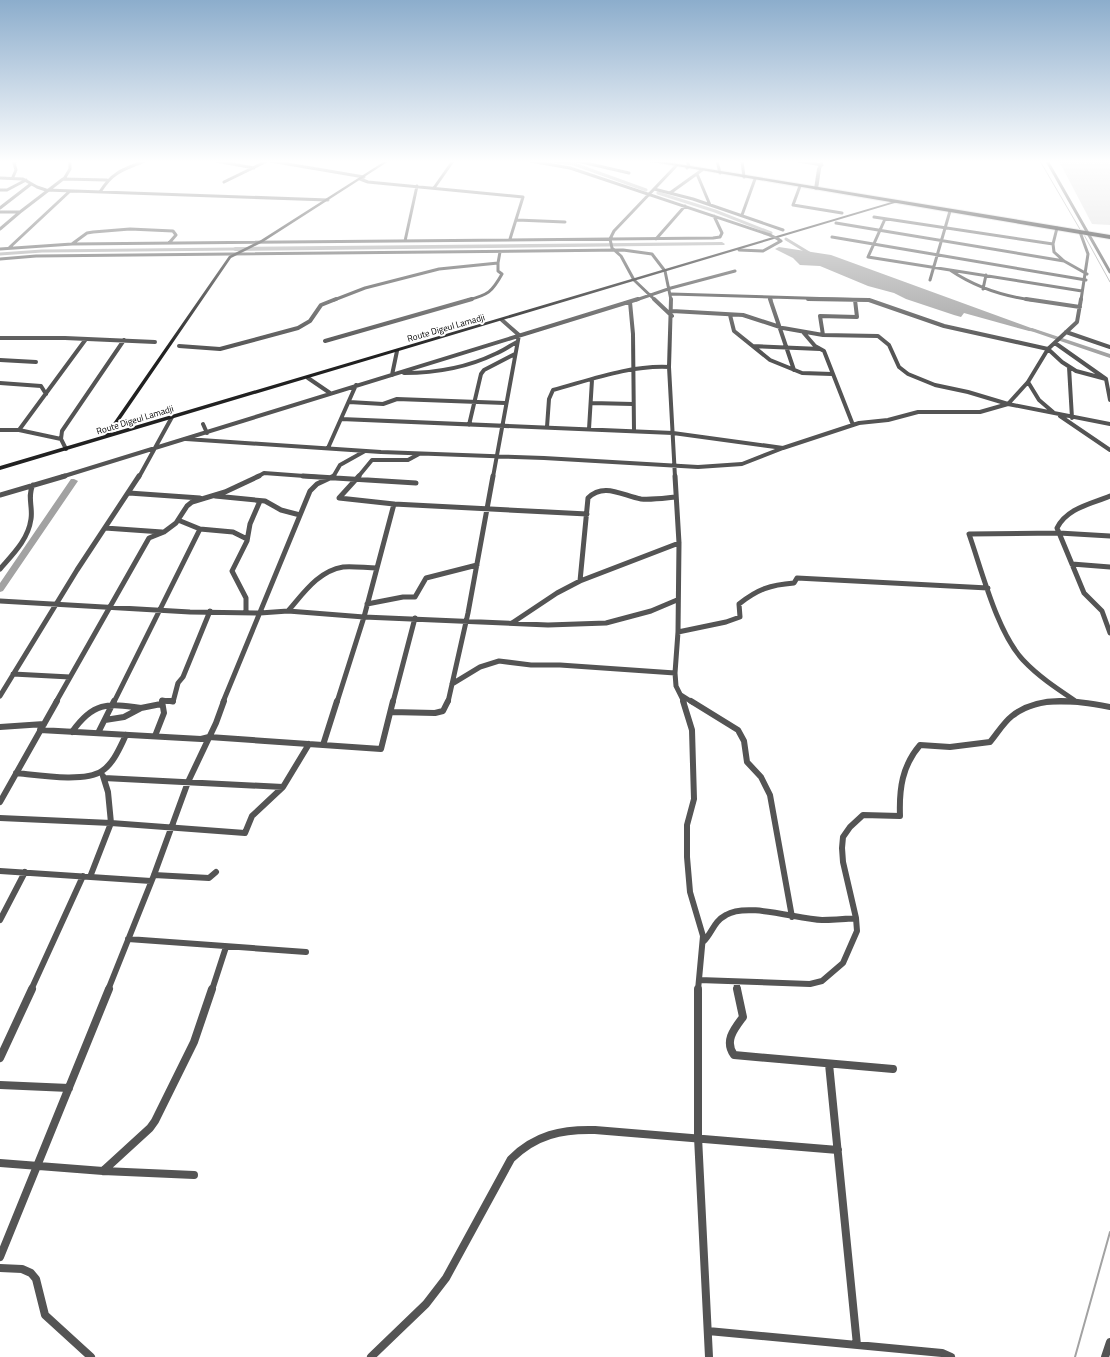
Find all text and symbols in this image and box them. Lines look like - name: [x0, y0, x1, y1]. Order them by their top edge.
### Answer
- street label: Route Digeul Lamadji: [406, 310, 486, 345]
- street label: Route Digeul Lamadji: [95, 402, 175, 437]

